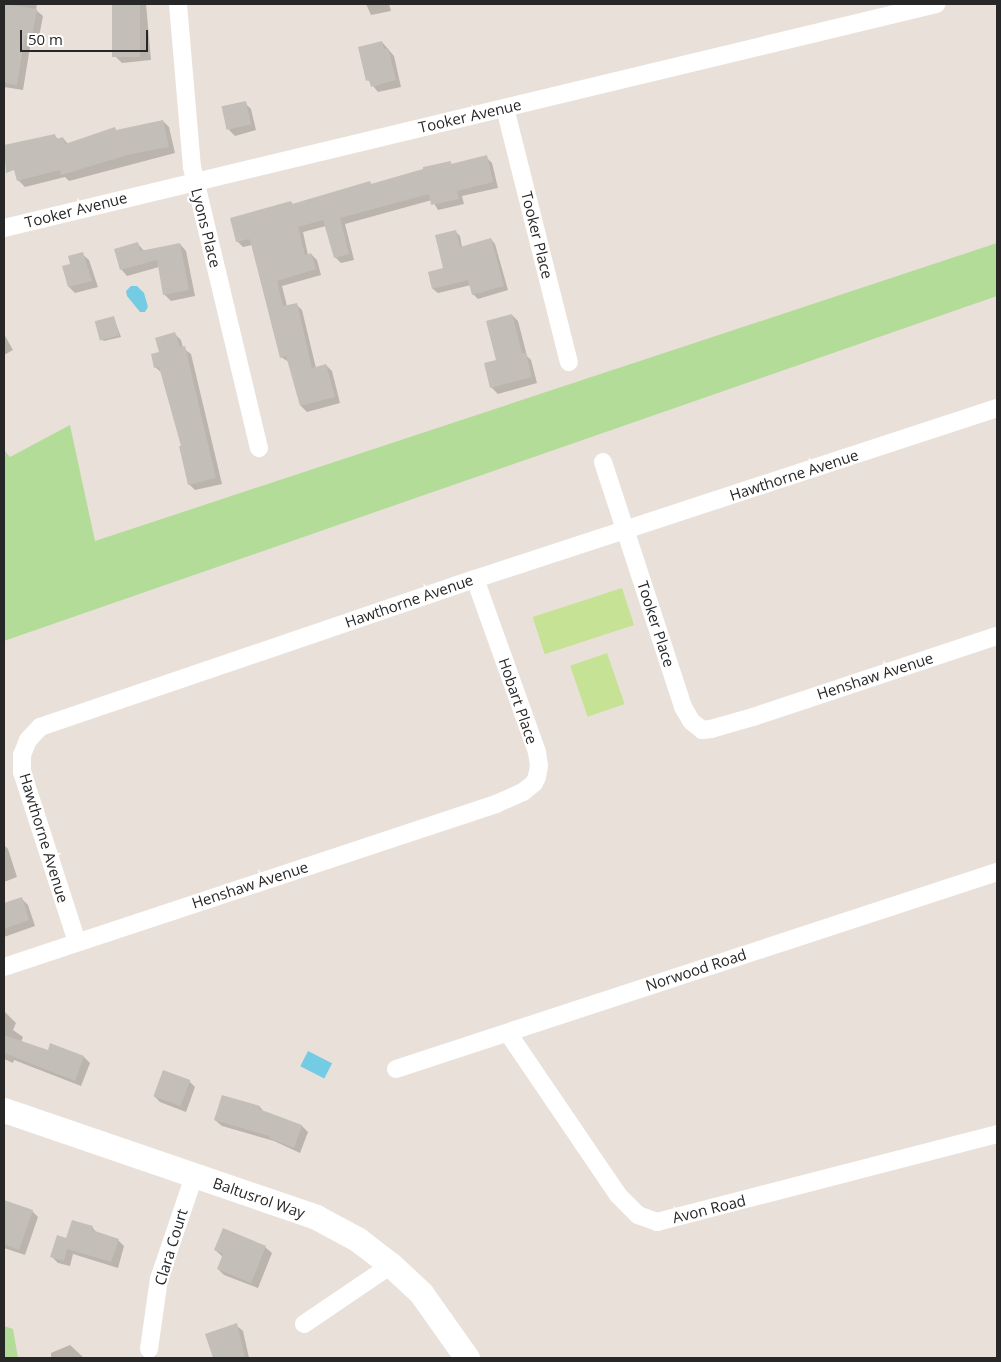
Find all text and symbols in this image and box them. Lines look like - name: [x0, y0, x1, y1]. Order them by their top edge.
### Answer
- scale bar: [22, 20, 150, 52]
- text: 50 m: [28, 29, 63, 49]
- street label: Tooker Avenue: [417, 95, 523, 137]
- street label: Lyons Place: [187, 186, 225, 270]
- street label: Tooker Avenue: [23, 189, 129, 231]
- street label: Tooker Place: [517, 189, 557, 281]
- street label: Hawthorne Avenue: [727, 446, 861, 504]
- street label: Hawthorne Avenue: [343, 571, 475, 631]
- street label: Tooker Place: [634, 579, 678, 669]
- street label: Henshaw Avenue: [815, 649, 935, 703]
- street label: Hobart Place: [495, 656, 541, 746]
- street label: Hawthorne Avenue: [16, 771, 72, 905]
- street label: Henshaw Avenue: [190, 858, 310, 912]
- street label: Norwood Road: [643, 945, 749, 995]
- street label: Baltusrol Way: [211, 1174, 307, 1222]
- street label: Avon Road: [670, 1191, 748, 1227]
- street label: Clara Court: [151, 1207, 191, 1287]

